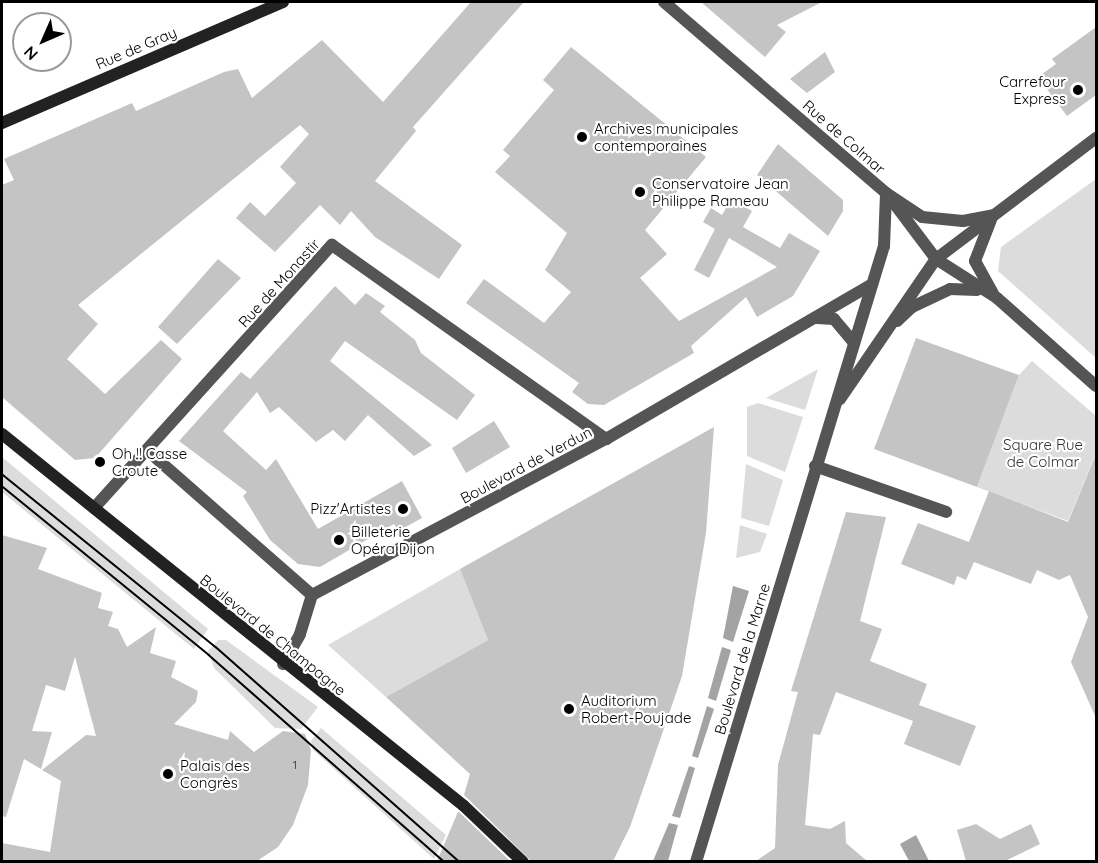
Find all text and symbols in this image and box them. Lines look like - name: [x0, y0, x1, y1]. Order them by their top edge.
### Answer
- north arrow: [12, 12, 72, 72]
- street label: Rue de Gray: [93, 23, 179, 73]
- text: N: [19, 42, 42, 65]
- place label: Carrefour Express: [999, 72, 1066, 107]
- marker: Carrefour Express: [1071, 83, 1085, 97]
- street label: Rue de Colmar: [799, 96, 889, 178]
- place label: Archives municipales contemporaines: [594, 119, 738, 154]
- marker: Archives municipales contemporaines: [575, 130, 589, 144]
- place label: Conservatoire Jean Philippe Rameau: [652, 174, 789, 209]
- marker: Conservatoire Jean Philippe Rameau: [633, 185, 647, 199]
- street label: Rue de Monastir: [235, 235, 323, 331]
- street label: Boulevard de Verdun: [457, 423, 595, 507]
- park label: Square Rue de Colmar: [1003, 435, 1083, 470]
- place label: Oh !! Casse Croute: [112, 444, 187, 479]
- marker: Oh !! Casse Croute: [93, 455, 107, 469]
- place label: Pizz'Artistes: [310, 500, 391, 518]
- marker: Pizz'Artistes: [396, 502, 410, 516]
- place label: Billeterie Opéra Dijon: [351, 522, 435, 557]
- marker: Billeterie Opéra Dijon: [332, 533, 346, 547]
- street label: Boulevard de Champagne: [197, 571, 349, 699]
- street label: Boulevard de la Marne: [710, 581, 774, 737]
- place label: Auditorium Robert-Poujade: [581, 691, 691, 726]
- marker: Auditorium Robert-Poujade: [562, 702, 576, 716]
- place label: Palais des Congrès: [180, 756, 249, 791]
- house number: 1: [293, 758, 297, 772]
- marker: Palais des Congrès: [161, 767, 175, 781]

